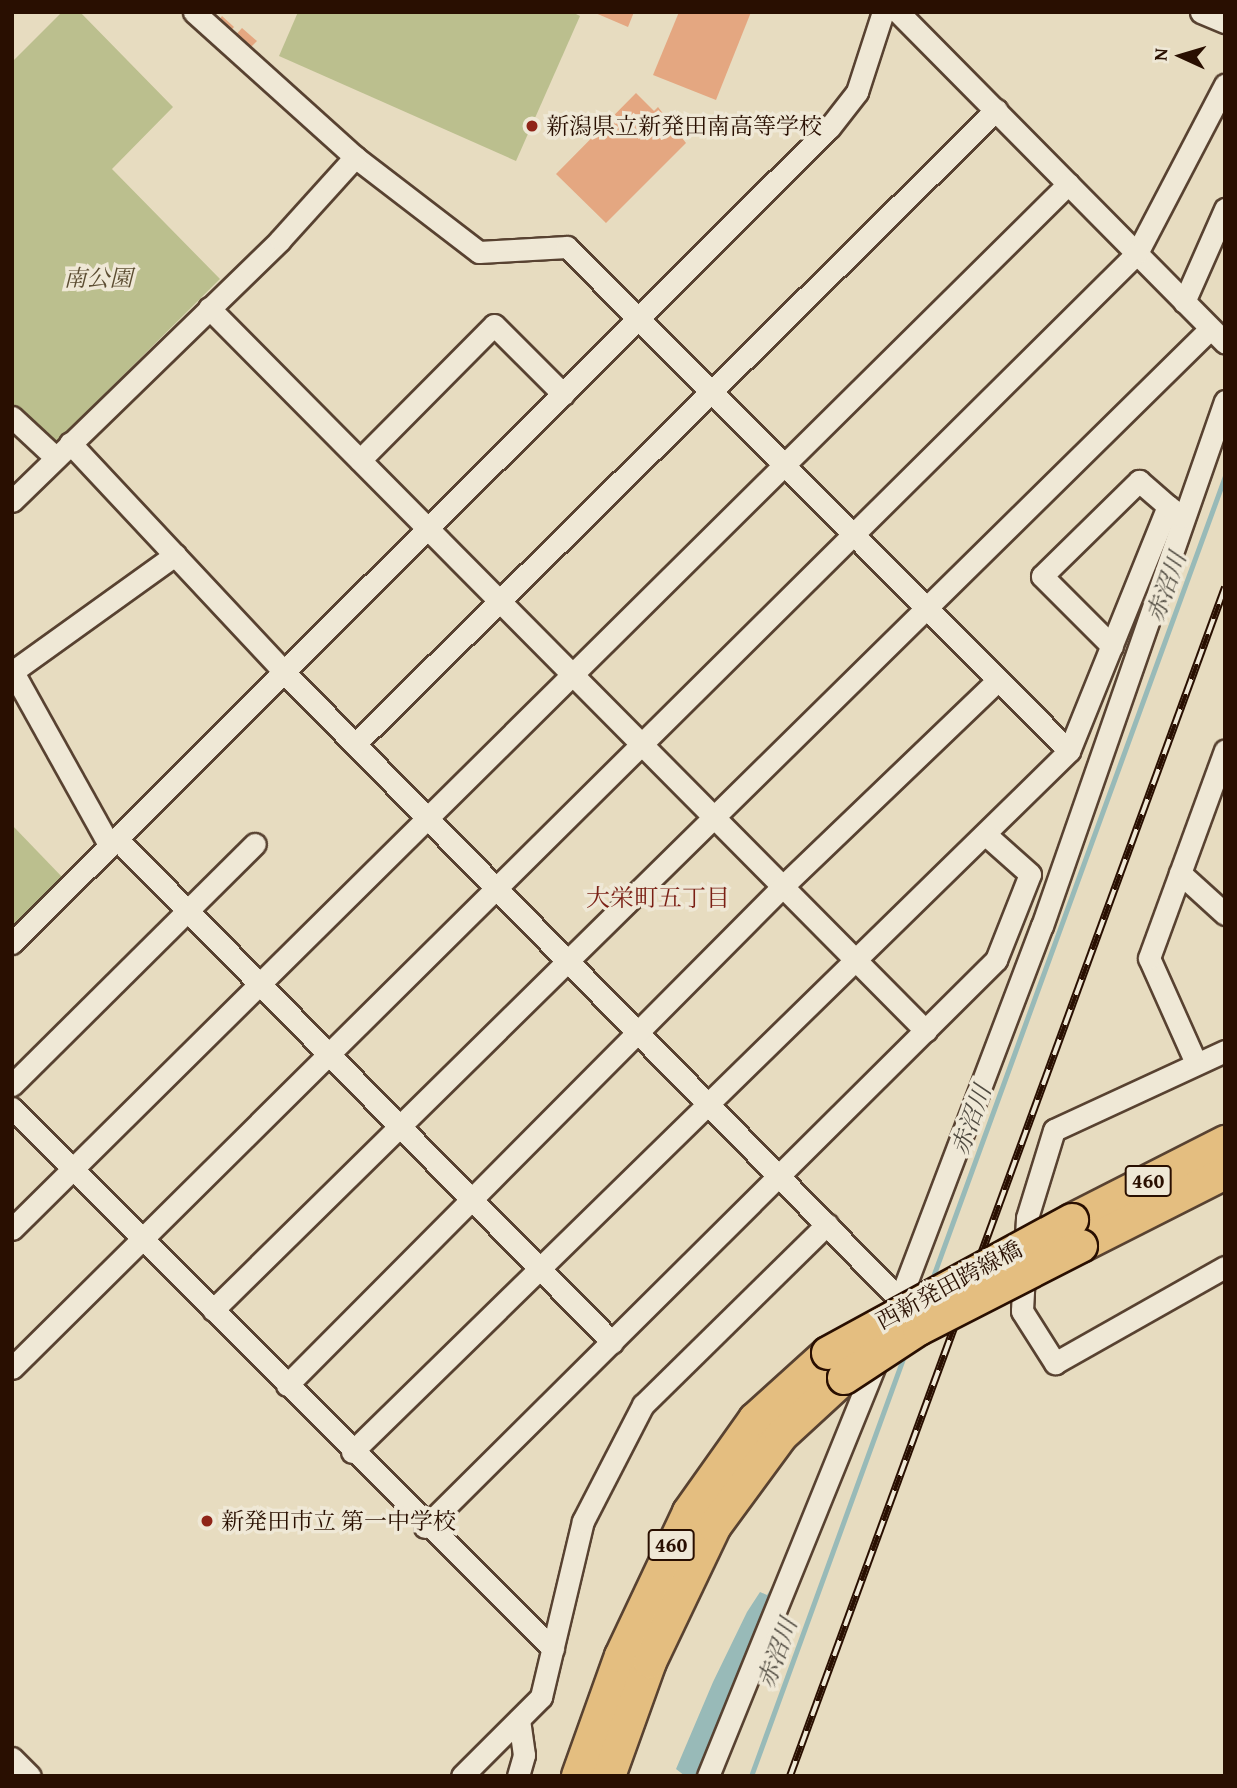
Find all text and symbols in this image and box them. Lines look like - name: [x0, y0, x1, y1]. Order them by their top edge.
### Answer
- north arrow: [1146, 21, 1216, 91]
- text: N: [1146, 47, 1174, 62]
- place label: 新潟県立新発田南高等学校: [546, 112, 822, 140]
- marker: 新潟県立新発田南高等学校: [524, 118, 540, 134]
- park label: 南公園: [64, 264, 132, 292]
- water label: 赤沼川: [1140, 548, 1192, 626]
- district label: 大栄町五丁目: [586, 884, 730, 912]
- water label: 赤沼川: [945, 1081, 997, 1159]
- road number: 460: [1124, 1164, 1172, 1198]
- street label: 西新発田跨線橋: [871, 1235, 1027, 1335]
- place label: 新発田市立 第一中学校: [221, 1507, 456, 1535]
- marker: 新発田市立 第一中学校: [199, 1513, 215, 1529]
- road number: 460: [646, 1528, 696, 1562]
- water label: 赤沼川: [751, 1614, 803, 1692]

